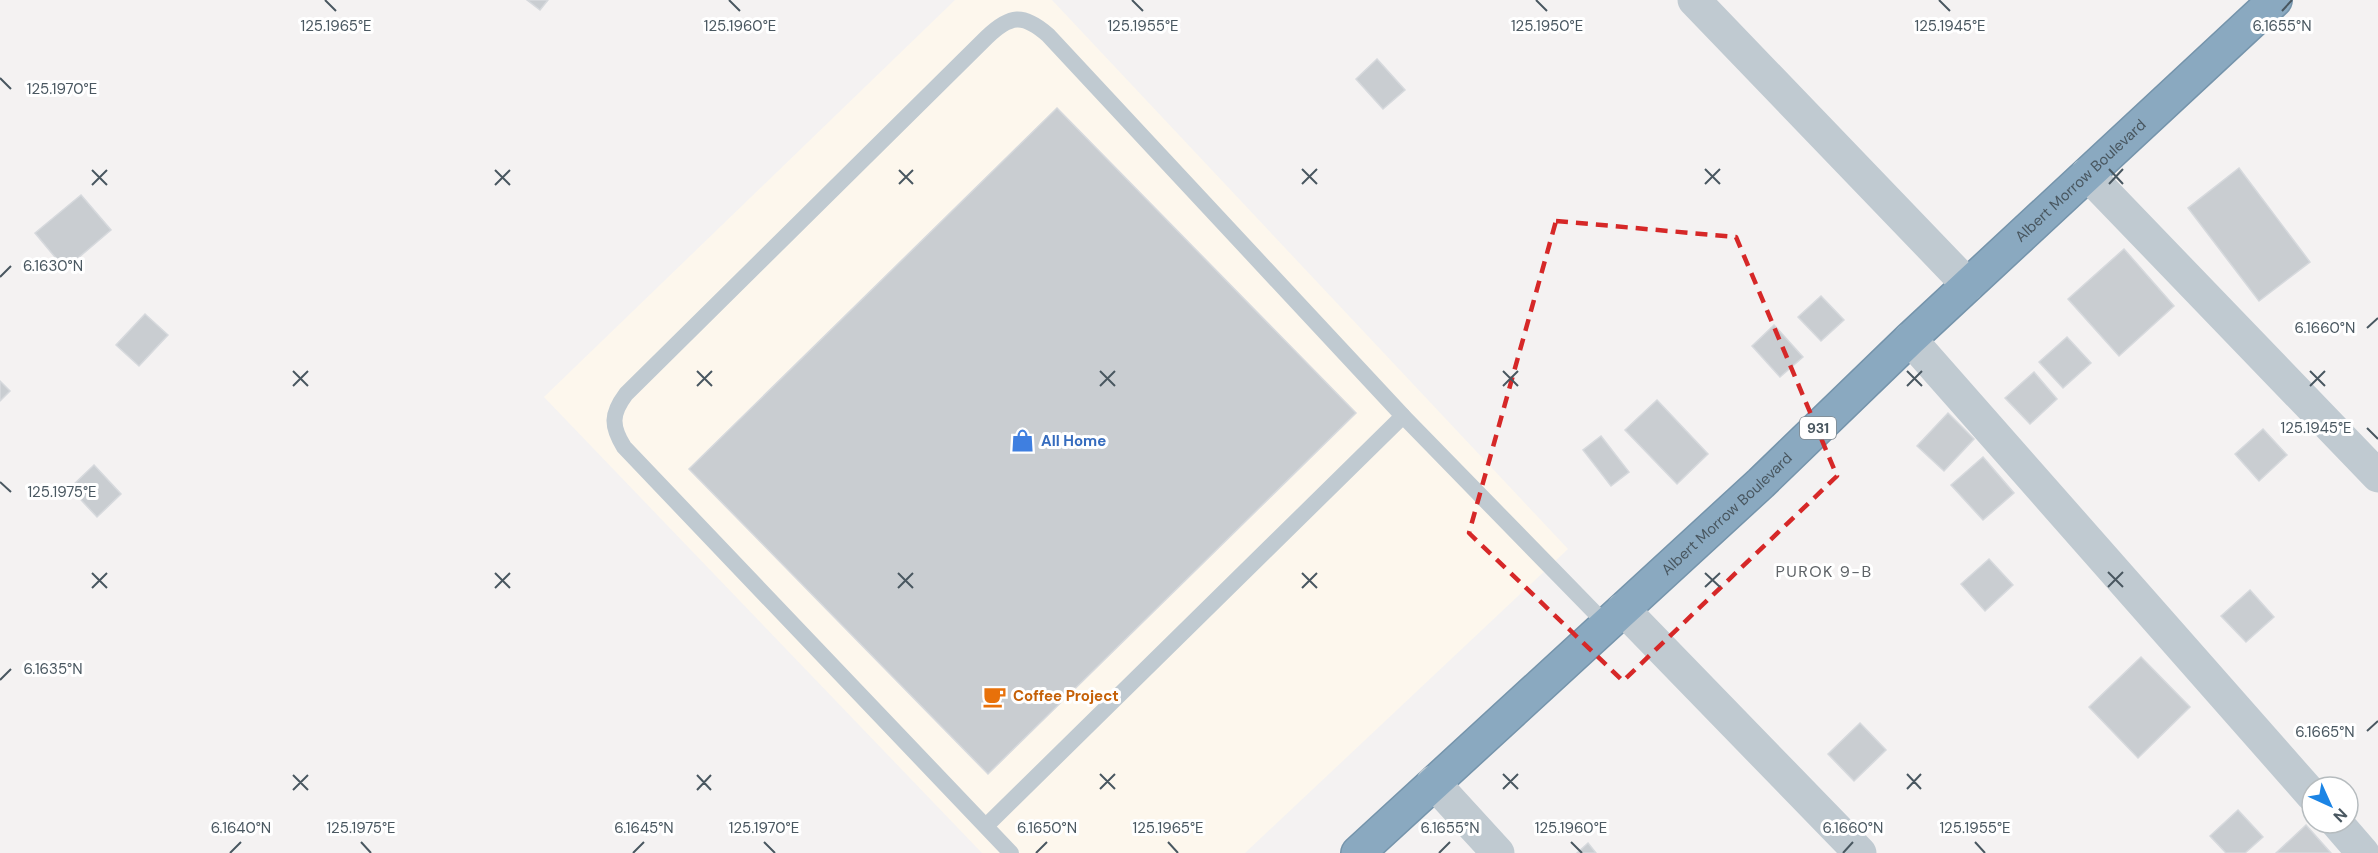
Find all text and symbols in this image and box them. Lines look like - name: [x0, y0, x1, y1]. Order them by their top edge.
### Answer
- text: 125.1965°E: [300, 16, 372, 36]
- text: 125.1960°E: [704, 16, 776, 36]
- text: 125.1955°E: [1107, 16, 1179, 36]
- text: 125.1950°E: [1511, 16, 1583, 36]
- text: 125.1945°E: [1914, 16, 1986, 36]
- text: 6.1655°N: [2252, 16, 2312, 36]
- text: 125.1970°E: [27, 79, 97, 99]
- street label: Albert Morrow Boulevard: [2011, 115, 2150, 246]
- text: 6.1630°N: [23, 256, 83, 276]
- text: 6.1660°N: [2295, 318, 2355, 338]
- road number: 931: [1800, 417, 1836, 439]
- text: 125.1945°E: [2280, 418, 2352, 438]
- shop icon: All Home: [1010, 428, 1036, 454]
- place label: All Home: [1041, 431, 1106, 451]
- street label: Albert Morrow Boulevard: [1657, 448, 1797, 580]
- text: 125.1975°E: [27, 482, 97, 502]
- district label: PUROK 9-B: [1775, 561, 1873, 582]
- text: 6.1635°N: [23, 659, 83, 679]
- cafe icon: Coffee Project: [982, 683, 1008, 709]
- place label: Coffee Project: [1013, 686, 1119, 706]
- text: 6.1665°N: [2295, 722, 2355, 742]
- north arrow: [2300, 775, 2360, 835]
- text: N: [2329, 804, 2352, 827]
- text: 6.1640°N: [211, 818, 271, 838]
- text: 125.1975°E: [326, 818, 396, 838]
- text: 6.1645°N: [614, 818, 674, 838]
- text: 125.1970°E: [729, 818, 799, 838]
- text: 6.1650°N: [1017, 818, 1077, 838]
- text: 125.1965°E: [1132, 818, 1204, 838]
- text: 6.1655°N: [1420, 818, 1480, 838]
- text: 125.1960°E: [1535, 818, 1607, 838]
- text: 6.1660°N: [1823, 818, 1883, 838]
- text: 125.1955°E: [1939, 818, 2011, 838]

